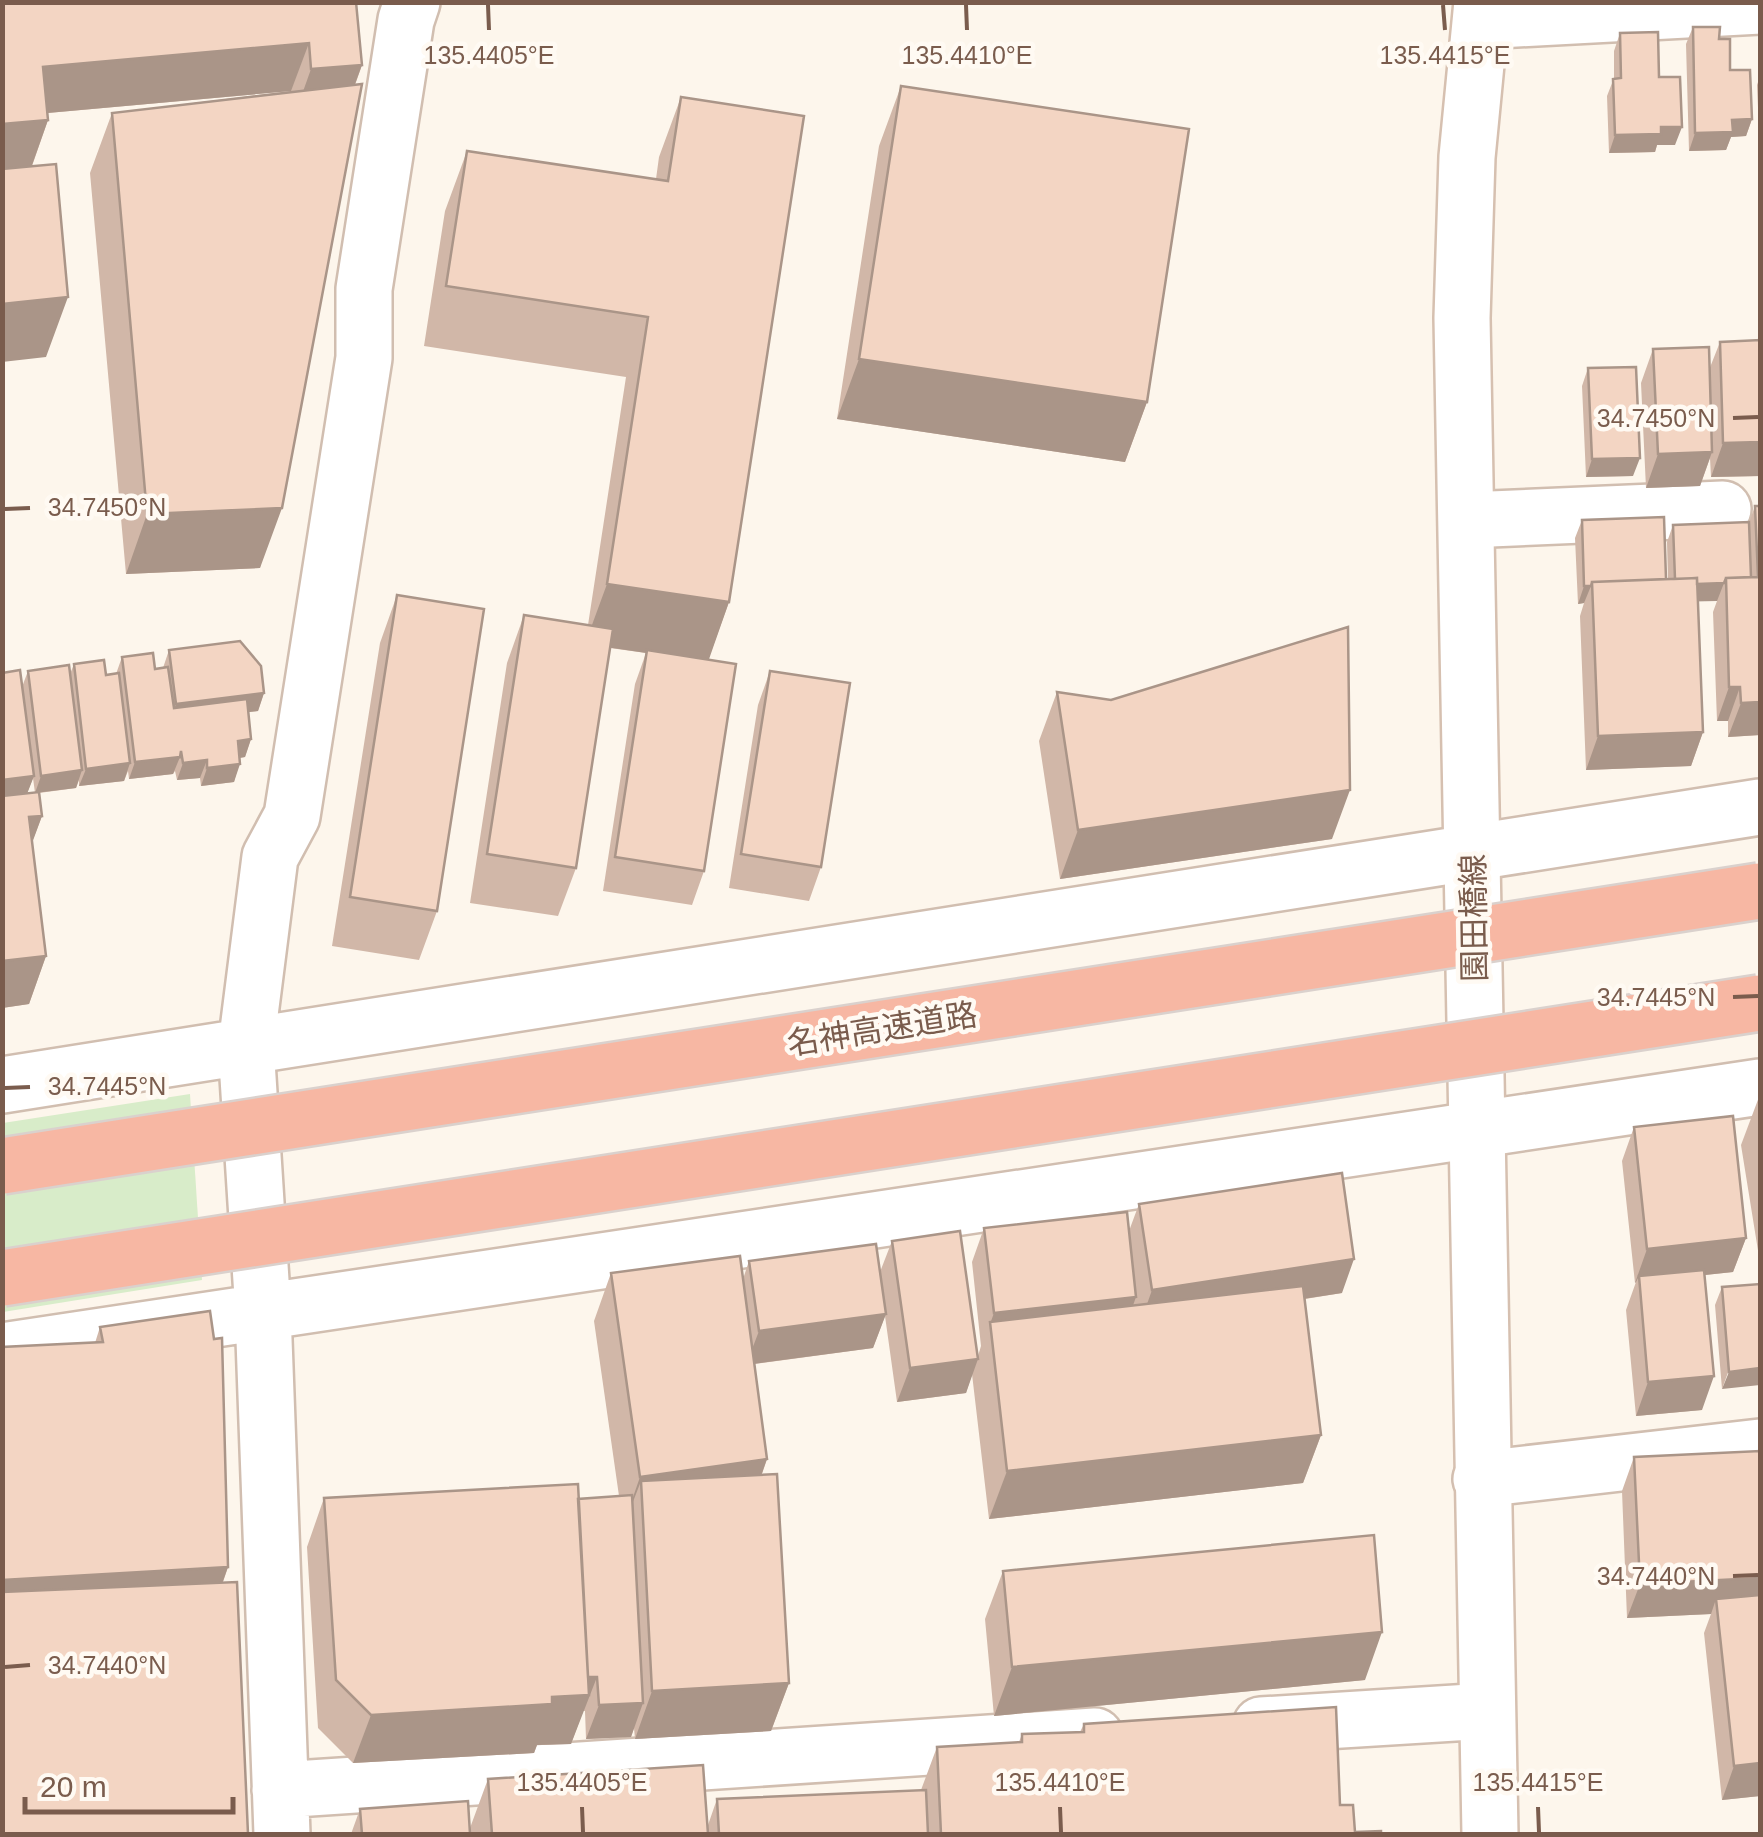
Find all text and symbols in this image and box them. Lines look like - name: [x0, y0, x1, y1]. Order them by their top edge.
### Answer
- text: 135.4405°E: [424, 41, 554, 69]
- text: 135.4410°E: [902, 41, 1032, 69]
- text: 135.4415°E: [1380, 41, 1510, 69]
- text: 34.7450°N: [1597, 404, 1715, 432]
- text: 34.7450°N: [48, 493, 166, 521]
- street label: 園田橋線: [1455, 854, 1493, 982]
- text: 34.7445°N: [1597, 983, 1715, 1011]
- street label: 名神高速道路: [784, 996, 980, 1062]
- text: 34.7445°N: [48, 1072, 166, 1100]
- text: 34.7440°N: [1597, 1562, 1715, 1590]
- text: 34.7440°N: [48, 1651, 166, 1679]
- scale bar: [25, 1752, 232, 1814]
- text: 135.4405°E: [517, 1768, 647, 1796]
- text: 135.4410°E: [995, 1768, 1125, 1796]
- text: 135.4415°E: [1473, 1768, 1603, 1796]
- text: 20 m: [40, 1770, 107, 1803]

